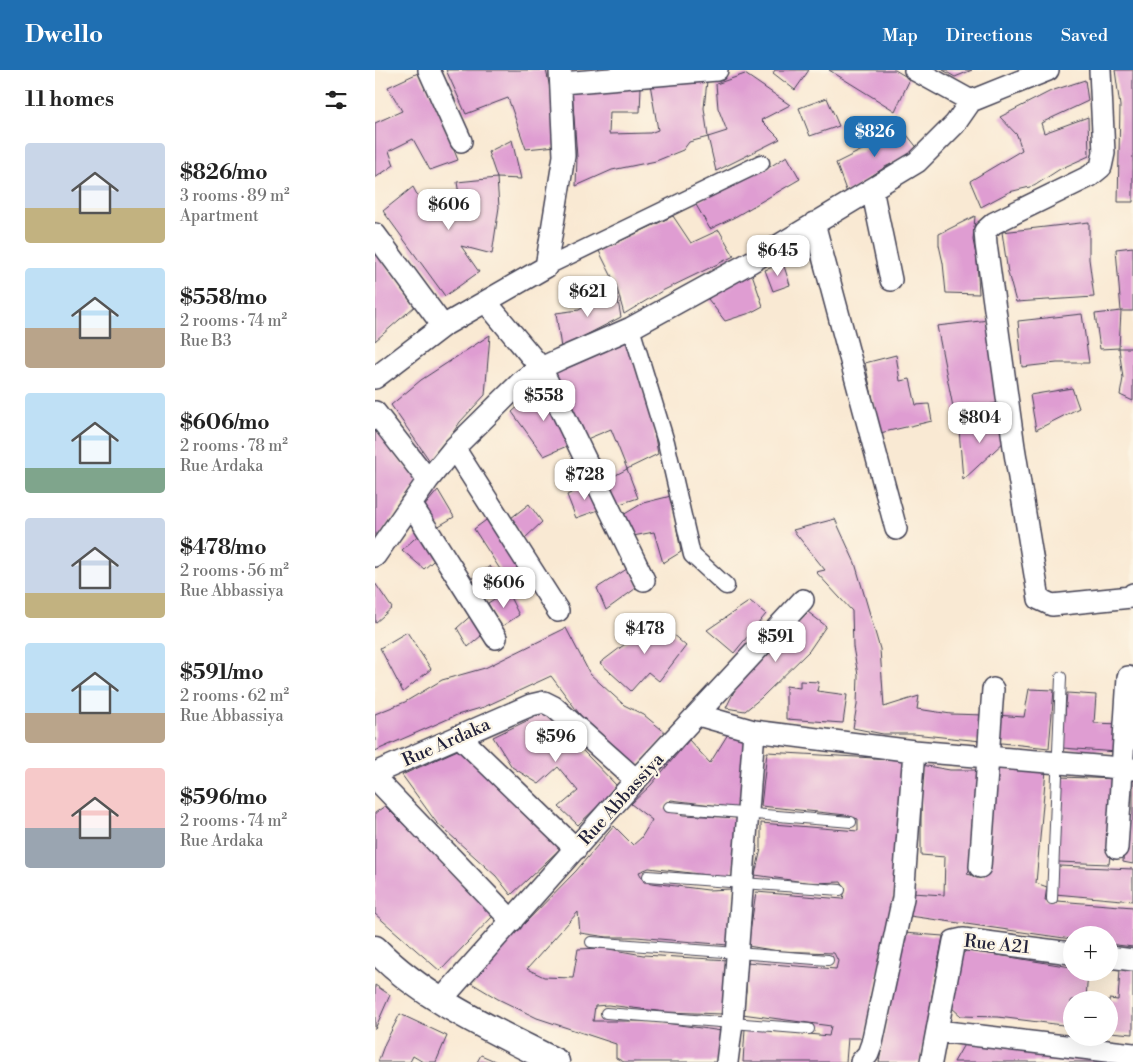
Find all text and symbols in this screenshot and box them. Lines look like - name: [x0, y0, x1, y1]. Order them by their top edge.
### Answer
- text: Dwello: [25, 20, 103, 50]
- text: Map: [882, 24, 918, 47]
- text: Directions: [946, 24, 1033, 47]
- text: Saved: [1061, 24, 1108, 47]
- icon: filters: [322, 86, 350, 114]
- text: 11 homes: [25, 87, 114, 113]
- pin: $826: [845, 116, 905, 158]
- text: $826: [855, 122, 895, 142]
- text: $826/mo: [180, 160, 268, 186]
- icon: home: [65, 163, 125, 223]
- text: 3 rooms · 89 m²: [180, 186, 290, 206]
- pin: $606: [419, 189, 479, 231]
- text: $606: [428, 195, 470, 215]
- text: Apartment: [180, 206, 259, 226]
- pin: $645: [748, 234, 808, 277]
- text: $645: [758, 241, 798, 261]
- pin: $621: [558, 276, 618, 318]
- text: $621: [569, 282, 607, 302]
- text: $558/mo: [180, 285, 267, 311]
- icon: home: [65, 288, 125, 348]
- text: 2 rooms · 74 m²: [180, 311, 287, 331]
- text: Rue B3: [180, 331, 232, 351]
- pin: $558: [514, 380, 574, 422]
- text: $558: [524, 386, 564, 406]
- pin: $804: [950, 402, 1010, 444]
- text: $804: [959, 408, 1001, 428]
- text: $606/mo: [180, 410, 270, 436]
- icon: home: [65, 413, 125, 473]
- text: 2 rooms · 78 m²: [180, 436, 288, 456]
- text: Rue Ardaka: [180, 456, 263, 476]
- pin: $728: [555, 458, 615, 501]
- text: $728: [566, 465, 604, 485]
- text: $478/mo: [180, 535, 267, 561]
- icon: home: [65, 538, 125, 598]
- text: 2 rooms · 56 m²: [180, 561, 289, 581]
- pin: $606: [474, 566, 534, 609]
- text: $606: [483, 573, 525, 593]
- text: Rue Abbassiya: [180, 581, 284, 601]
- pin: $478: [615, 612, 675, 655]
- text: $478: [626, 619, 664, 639]
- pin: $591: [746, 620, 806, 663]
- text: $591: [758, 627, 794, 647]
- text: $591/mo: [180, 660, 264, 686]
- icon: home: [65, 663, 125, 723]
- text: 2 rooms · 62 m²: [180, 686, 289, 706]
- text: Rue Abbassiya: [180, 706, 284, 726]
- street label: Rue Ardaka: [399, 712, 495, 772]
- pin: $596: [526, 720, 586, 763]
- text: $596: [536, 727, 576, 747]
- street label: Rue Abbassiya: [574, 748, 670, 850]
- text: $596/mo: [180, 785, 267, 811]
- icon: home: [65, 788, 125, 848]
- text: 2 rooms · 74 m²: [180, 811, 287, 831]
- text: Rue Ardaka: [180, 831, 263, 851]
- map controls: [1063, 926, 1118, 1046]
- button: +: [1063, 926, 1118, 981]
- street label: Rue A21: [963, 930, 1031, 959]
- button: −: [1063, 991, 1118, 1046]

